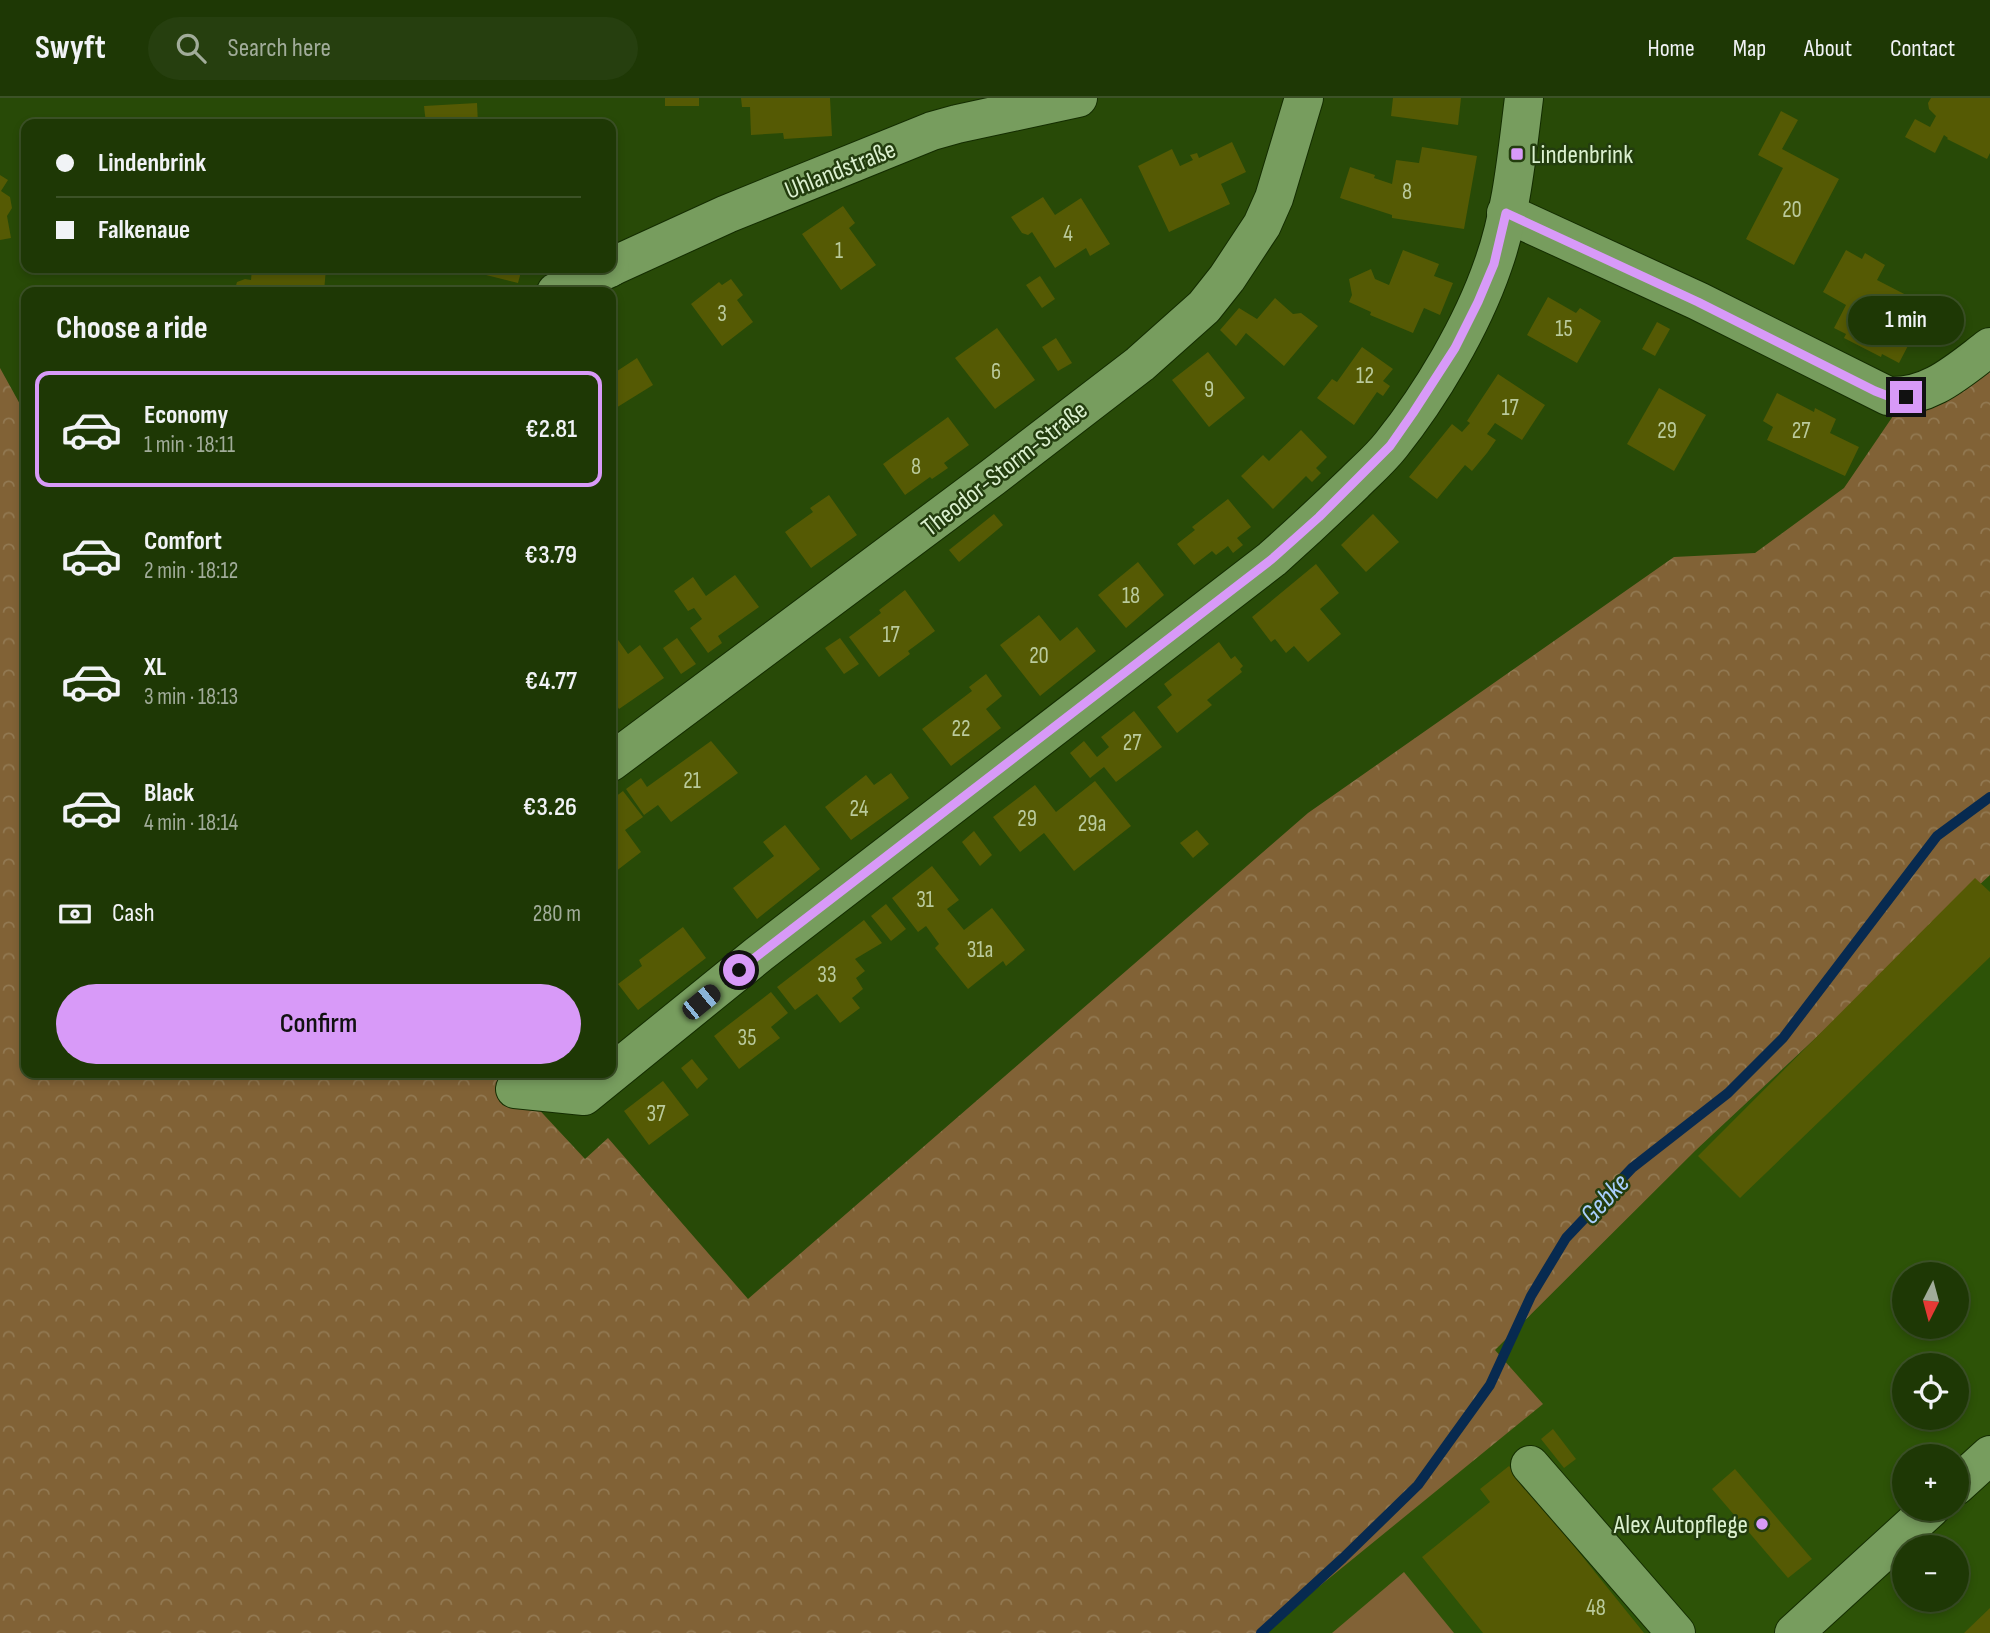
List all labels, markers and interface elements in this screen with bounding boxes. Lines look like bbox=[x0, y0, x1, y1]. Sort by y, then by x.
search box bbox=[148, 17, 638, 80]
text: Swyft bbox=[35, 28, 106, 68]
icon: search bbox=[172, 29, 210, 67]
text: Search here bbox=[228, 33, 331, 64]
text: Home bbox=[1647, 34, 1695, 63]
text: Map bbox=[1733, 34, 1766, 63]
text: About bbox=[1804, 34, 1852, 63]
text: Contact bbox=[1890, 34, 1955, 63]
street label: Uhlandstraße bbox=[781, 134, 900, 207]
place label: Lindenbrink bbox=[1531, 140, 1633, 171]
marker: Lindenbrink bbox=[1509, 146, 1525, 162]
text: Lindenbrink bbox=[98, 148, 206, 179]
house number: 8 bbox=[1402, 178, 1412, 206]
house number: 20 bbox=[1782, 196, 1802, 224]
text: Falkenaue bbox=[98, 215, 190, 246]
house number: 4 bbox=[1063, 220, 1073, 248]
house number: 1 bbox=[835, 237, 843, 265]
callout: 1 min bbox=[1848, 296, 1964, 344]
house number: 3 bbox=[717, 300, 727, 328]
text: 1 min bbox=[1885, 306, 1927, 334]
text: Choose a ride bbox=[56, 309, 208, 348]
house number: 15 bbox=[1555, 315, 1573, 343]
house number: 6 bbox=[991, 358, 1001, 386]
house number: 12 bbox=[1356, 362, 1374, 390]
house number: 9 bbox=[1204, 376, 1214, 404]
route end bbox=[1890, 381, 1922, 413]
house number: 17 bbox=[1501, 394, 1519, 422]
street label: Theodor-Storm-Straße bbox=[916, 395, 1094, 543]
icon: car bbox=[60, 398, 123, 461]
text: Economy bbox=[144, 400, 228, 431]
text: €2.81 bbox=[525, 414, 577, 445]
house number: 29 bbox=[1657, 417, 1677, 445]
house number: 27 bbox=[1792, 417, 1810, 445]
text: 1 min · 18:11 bbox=[144, 431, 235, 459]
house number: 8 bbox=[911, 453, 921, 481]
icon: car bbox=[60, 524, 123, 587]
text: Comfort bbox=[144, 526, 222, 557]
text: €3.79 bbox=[524, 540, 577, 571]
text: 2 min · 18:12 bbox=[144, 557, 238, 585]
house number: 18 bbox=[1122, 582, 1140, 610]
house number: 17 bbox=[882, 621, 900, 649]
house number: 20 bbox=[1029, 642, 1049, 670]
icon: car bbox=[60, 650, 123, 713]
text: XL bbox=[144, 652, 166, 683]
text: €4.77 bbox=[525, 666, 577, 697]
text: 3 min · 18:13 bbox=[144, 683, 238, 711]
house number: 22 bbox=[952, 715, 970, 743]
house number: 27 bbox=[1123, 729, 1141, 757]
house number: 21 bbox=[683, 767, 701, 795]
icon: car bbox=[60, 776, 123, 839]
text: Black bbox=[144, 778, 194, 809]
text: €3.26 bbox=[523, 792, 577, 823]
house number: 24 bbox=[850, 795, 869, 823]
house number: 29 bbox=[1017, 805, 1037, 833]
text: 4 min · 18:14 bbox=[144, 809, 238, 837]
house number: 29a bbox=[1078, 810, 1106, 838]
house number: 31 bbox=[916, 886, 934, 914]
icon: cash bbox=[56, 895, 94, 933]
text: Cash bbox=[112, 898, 155, 929]
text: 280 m bbox=[533, 900, 581, 928]
house number: 31a bbox=[967, 936, 993, 964]
route start bbox=[723, 954, 755, 986]
house number: 33 bbox=[817, 961, 837, 989]
car bbox=[679, 981, 724, 1023]
button: Confirm bbox=[56, 984, 581, 1064]
house number: 35 bbox=[738, 1024, 756, 1052]
house number: 37 bbox=[647, 1100, 665, 1128]
water label: Gebke bbox=[1574, 1167, 1637, 1231]
north arrow bbox=[1892, 1262, 1969, 1339]
map controls bbox=[1892, 1262, 1969, 1612]
button: locate bbox=[1892, 1353, 1969, 1430]
button: + bbox=[1892, 1444, 1969, 1521]
place label: Alex Autopflege bbox=[1613, 1510, 1748, 1541]
marker: Alex Autopflege bbox=[1754, 1516, 1770, 1532]
button: − bbox=[1892, 1535, 1969, 1612]
house number: 48 bbox=[1586, 1594, 1606, 1622]

